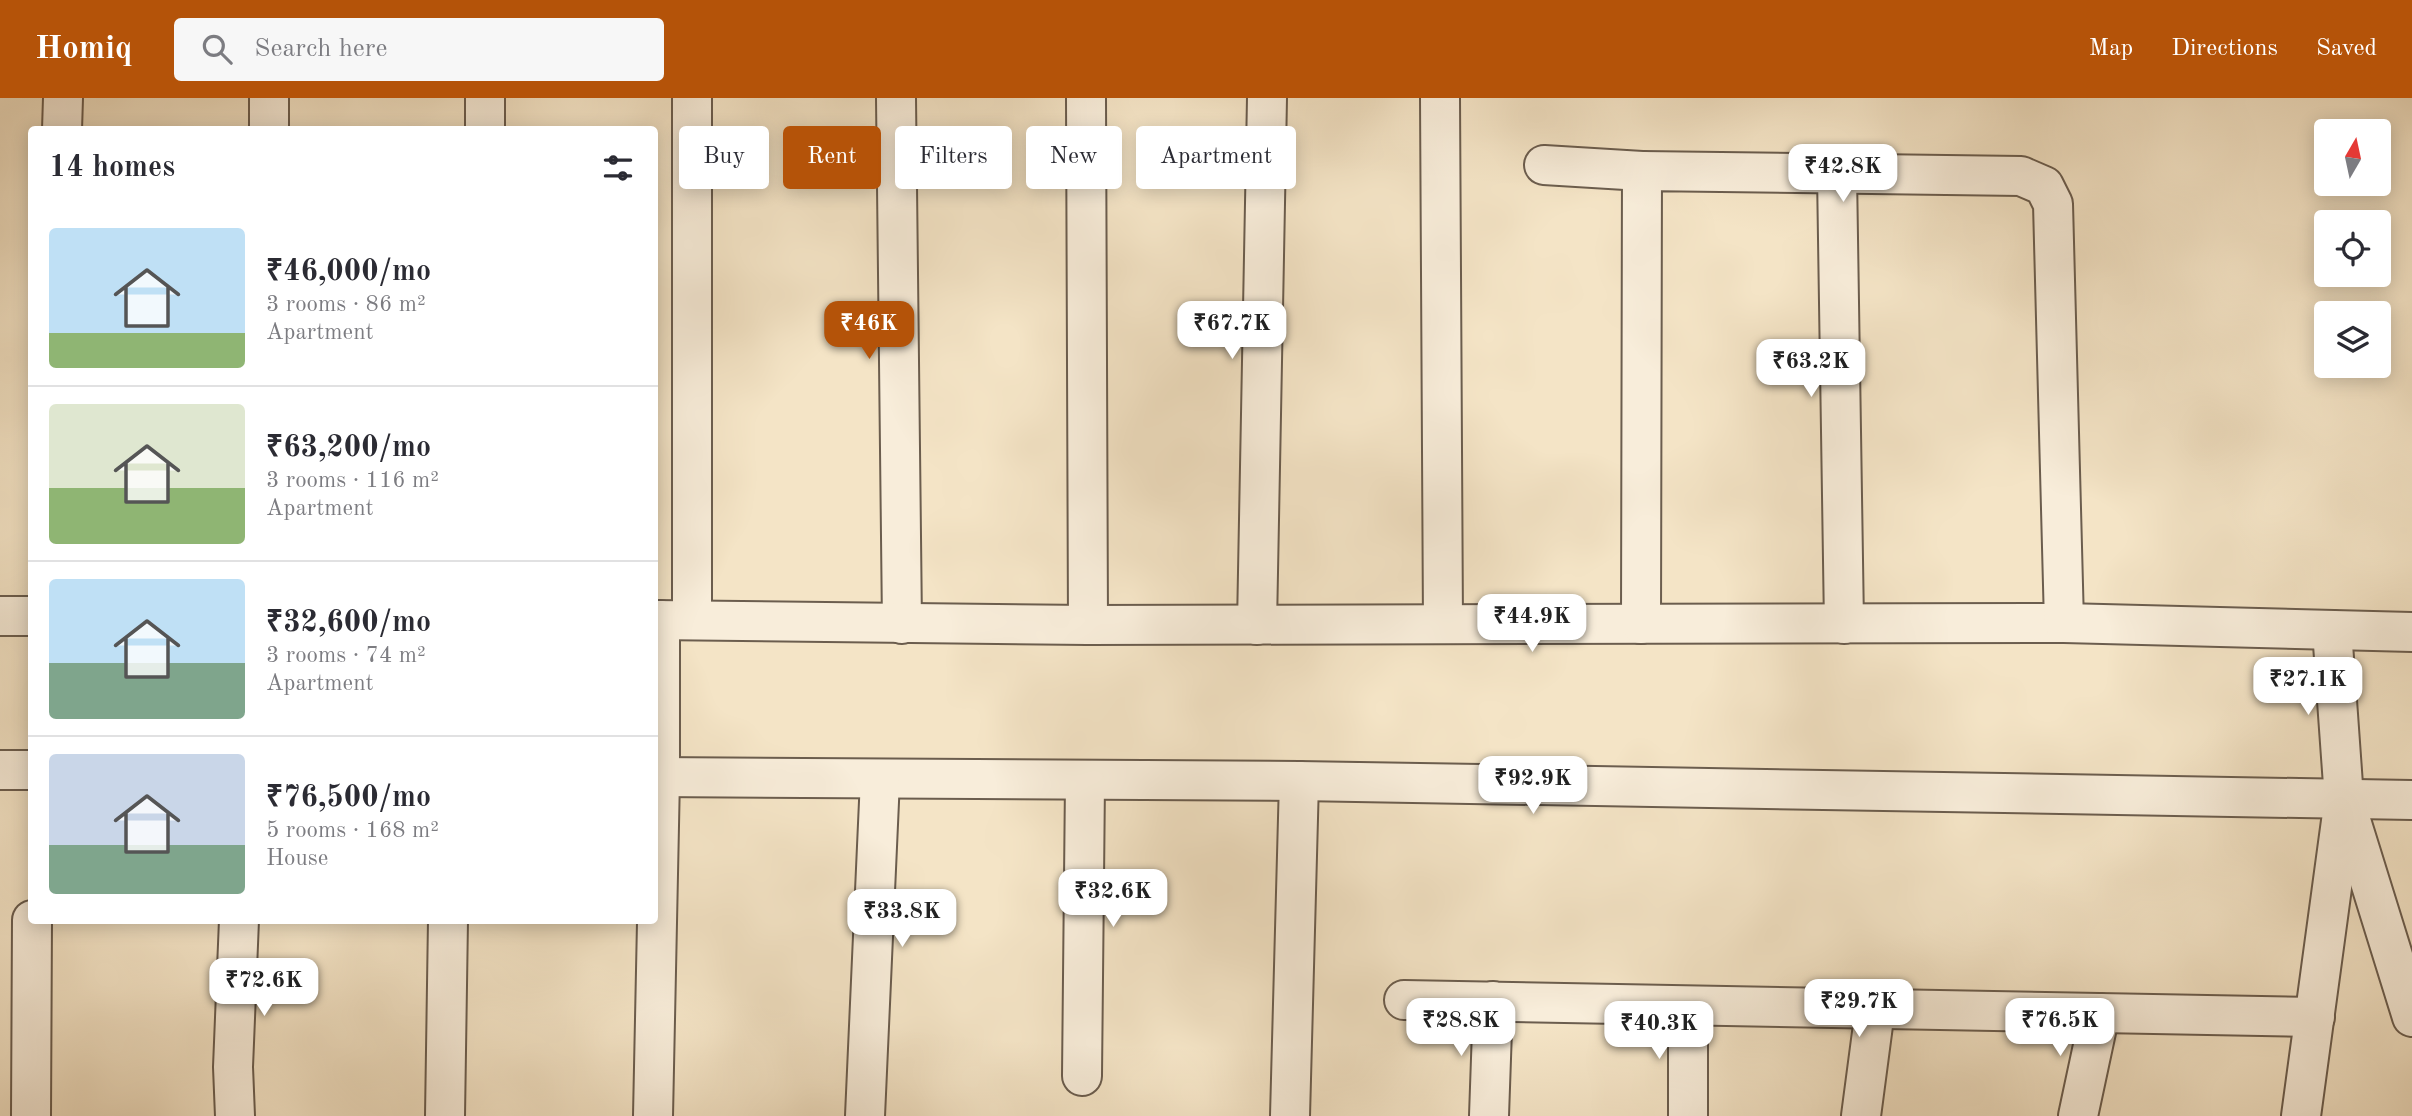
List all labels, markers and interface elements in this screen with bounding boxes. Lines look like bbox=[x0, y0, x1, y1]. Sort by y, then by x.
search box bbox=[174, 18, 664, 81]
icon: search bbox=[198, 30, 236, 68]
text: Homiq bbox=[35, 33, 132, 66]
text: Search here bbox=[254, 36, 387, 62]
text: Map bbox=[2089, 37, 2133, 61]
text: Directions bbox=[2171, 37, 2278, 61]
text: Saved bbox=[2316, 37, 2377, 61]
north arrow bbox=[2314, 119, 2390, 196]
map controls bbox=[2314, 119, 2391, 378]
chip: Buy bbox=[679, 126, 769, 189]
chip: Rent bbox=[783, 126, 881, 189]
chip: Filters bbox=[895, 126, 1012, 189]
chip: New bbox=[1026, 126, 1122, 189]
chip: Apartment bbox=[1136, 126, 1296, 189]
pin: ₹42.8K bbox=[1786, 144, 1900, 204]
icon: filters bbox=[599, 149, 637, 187]
text: 14 homes bbox=[49, 153, 175, 183]
text: ₹42.8K bbox=[1804, 155, 1882, 178]
button: locate bbox=[2314, 210, 2391, 287]
icon: home bbox=[105, 256, 189, 340]
text: ₹46,000/mo bbox=[266, 257, 431, 287]
text: 3 rooms · 86 m² bbox=[266, 293, 426, 316]
button: layers bbox=[2314, 301, 2391, 378]
pin: ₹46K bbox=[828, 302, 910, 361]
pin: ₹67.7K bbox=[1175, 302, 1289, 361]
text: ₹46K bbox=[840, 312, 898, 335]
text: ₹67.7K bbox=[1193, 312, 1271, 335]
text: Apartment bbox=[266, 321, 374, 344]
pin: ₹63.2K bbox=[1754, 340, 1868, 399]
text: ₹63.2K bbox=[1772, 350, 1850, 373]
icon: home bbox=[105, 432, 189, 516]
text: ₹63,200/mo bbox=[266, 433, 431, 463]
text: 3 rooms · 116 m² bbox=[266, 469, 439, 492]
text: Apartment bbox=[266, 497, 374, 520]
pin: ₹44.9K bbox=[1475, 594, 1589, 654]
text: ₹44.9K bbox=[1493, 605, 1571, 628]
icon: home bbox=[105, 607, 189, 691]
text: ₹32,600/mo bbox=[266, 608, 431, 638]
text: 3 rooms · 74 m² bbox=[266, 644, 426, 667]
pin: ₹27.1K bbox=[2251, 658, 2365, 717]
text: ₹27.1K bbox=[2269, 668, 2347, 691]
text: Apartment bbox=[266, 672, 374, 695]
pin: ₹92.9K bbox=[1476, 756, 1590, 816]
text: ₹92.9K bbox=[1494, 767, 1572, 790]
icon: home bbox=[105, 782, 189, 866]
text: ₹76,500/mo bbox=[266, 783, 431, 813]
text: 5 rooms · 168 m² bbox=[266, 819, 439, 842]
text: House bbox=[266, 847, 328, 870]
pin: ₹32.6K bbox=[1056, 870, 1170, 929]
text: ₹32.6K bbox=[1074, 880, 1152, 903]
pin: ₹33.8K bbox=[845, 890, 959, 949]
text: ₹33.8K bbox=[863, 900, 941, 923]
pin: ₹72.6K bbox=[207, 958, 321, 1018]
text: ₹72.6K bbox=[225, 969, 303, 992]
pin: ₹29.7K bbox=[1802, 979, 1916, 1039]
text: ₹29.7K bbox=[1820, 990, 1898, 1013]
pin: ₹28.8K bbox=[1404, 998, 1518, 1058]
pin: ₹76.5K bbox=[2003, 998, 2117, 1058]
pin: ₹40.3K bbox=[1602, 1002, 1716, 1061]
text: ₹28.8K bbox=[1422, 1009, 1500, 1032]
text: ₹76.5K bbox=[2021, 1009, 2099, 1032]
text: ₹40.3K bbox=[1620, 1012, 1698, 1035]

